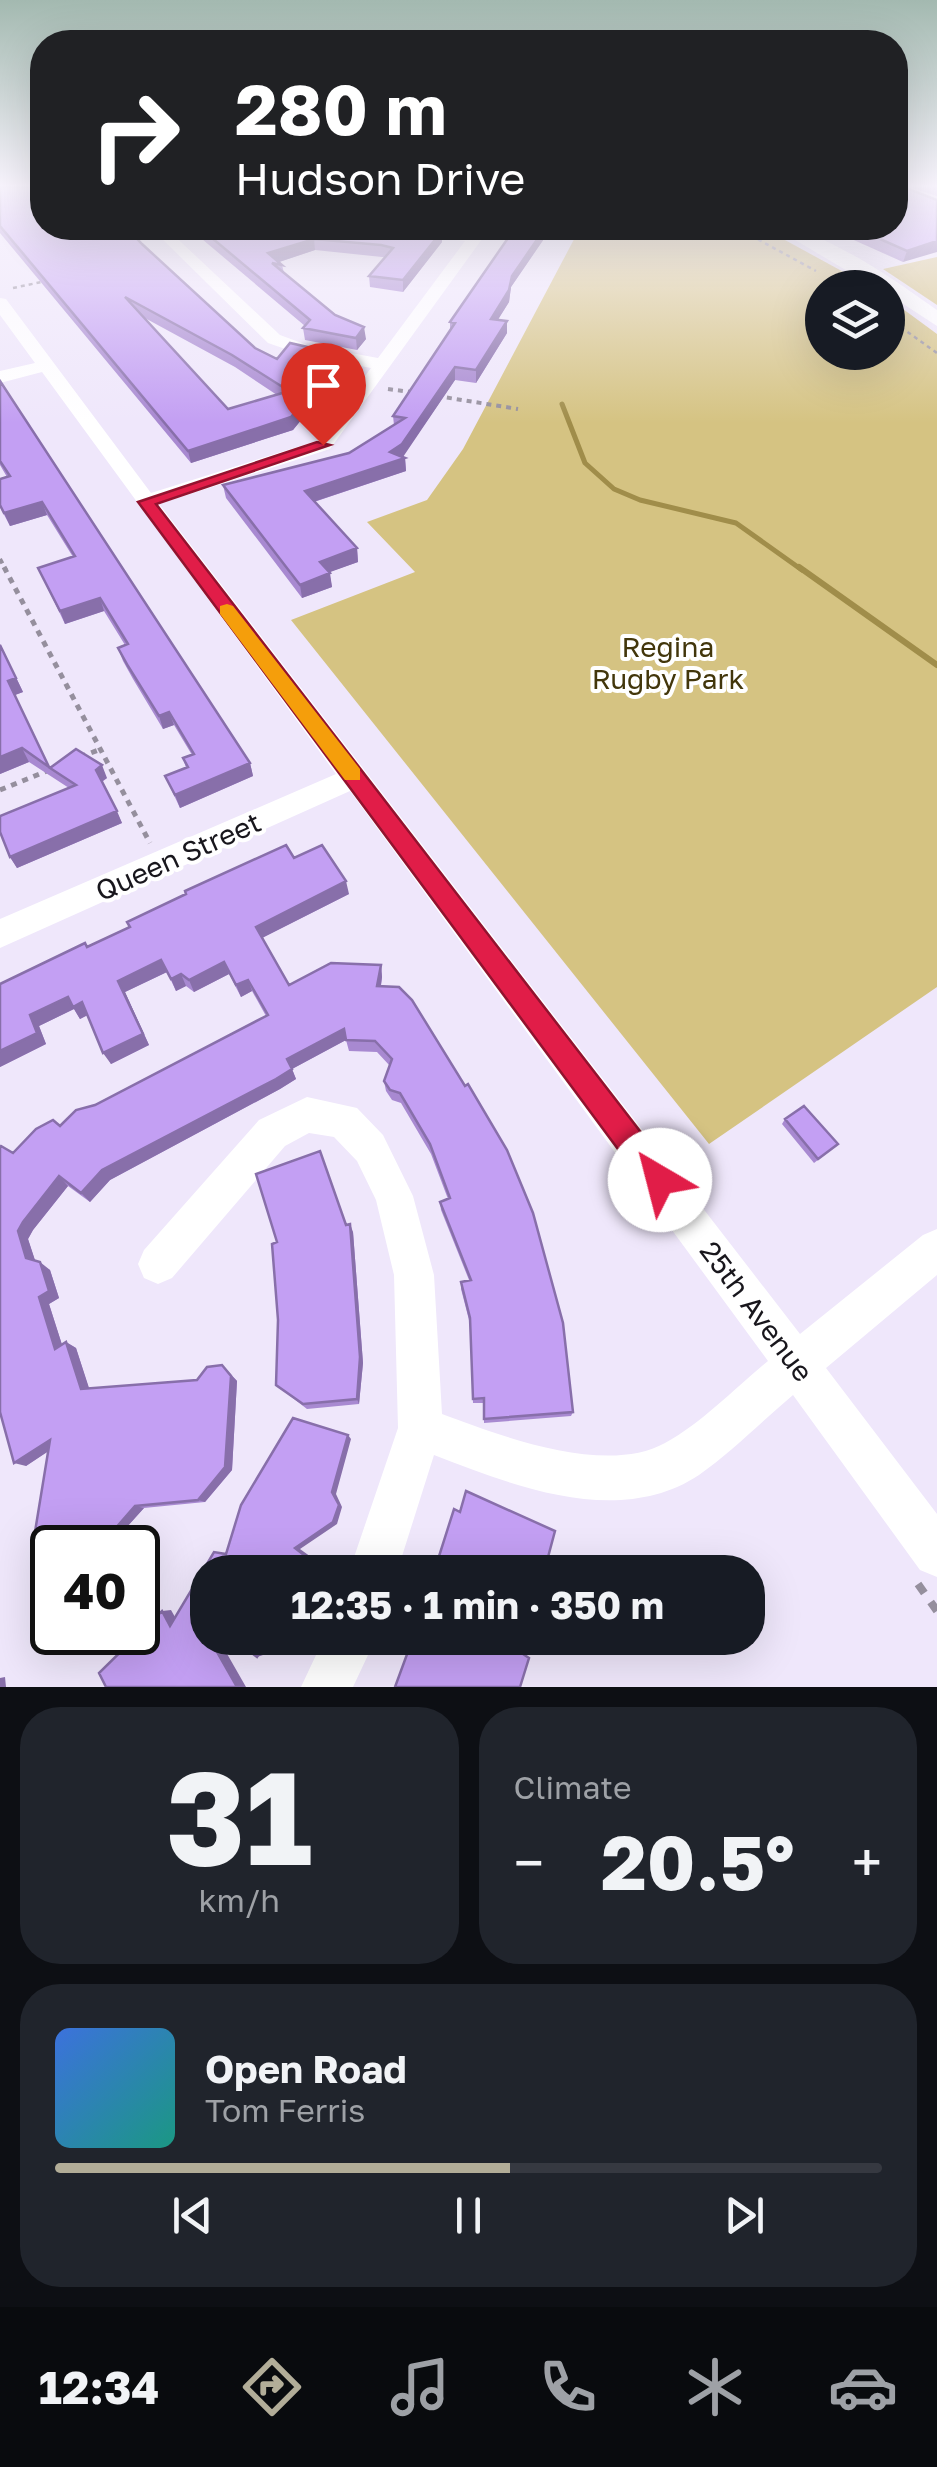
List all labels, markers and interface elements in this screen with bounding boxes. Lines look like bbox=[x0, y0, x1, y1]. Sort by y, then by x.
text: 280 m bbox=[235, 66, 447, 150]
icon: right bbox=[70, 70, 200, 200]
text: Hudson Drive bbox=[235, 151, 525, 205]
map controls bbox=[805, 270, 905, 370]
button: layers bbox=[805, 270, 905, 370]
pin bbox=[281, 343, 366, 446]
icon: arrive bbox=[296, 358, 351, 413]
park label: Regina Rugby Park bbox=[592, 630, 744, 695]
street label: Queen Street bbox=[90, 805, 266, 907]
position arrow bbox=[608, 1128, 712, 1232]
street label: 25th Avenue bbox=[694, 1234, 820, 1388]
speed limit sign: 40 bbox=[30, 1525, 160, 1655]
text: 12:35 · 1 min · 350 m bbox=[291, 1582, 664, 1627]
text: 31 bbox=[166, 1738, 312, 1894]
text: Climate bbox=[514, 1768, 632, 1806]
text: 20.5° bbox=[601, 1816, 795, 1907]
text: − bbox=[514, 1829, 544, 1895]
text: + bbox=[852, 1829, 882, 1895]
text: km/h bbox=[199, 1881, 280, 1919]
text: Open Road bbox=[205, 2046, 407, 2091]
text: Tom Ferris bbox=[205, 2091, 365, 2129]
icon: previous bbox=[165, 2188, 220, 2243]
icon: pause bbox=[441, 2188, 496, 2243]
icon: next bbox=[717, 2188, 772, 2243]
icon: directions bbox=[237, 2352, 307, 2422]
icon: music bbox=[385, 2352, 455, 2422]
icon: phone bbox=[533, 2352, 603, 2422]
icon: climate bbox=[680, 2352, 750, 2422]
icon: car bbox=[828, 2352, 898, 2422]
text: 12:34 bbox=[39, 2360, 159, 2414]

